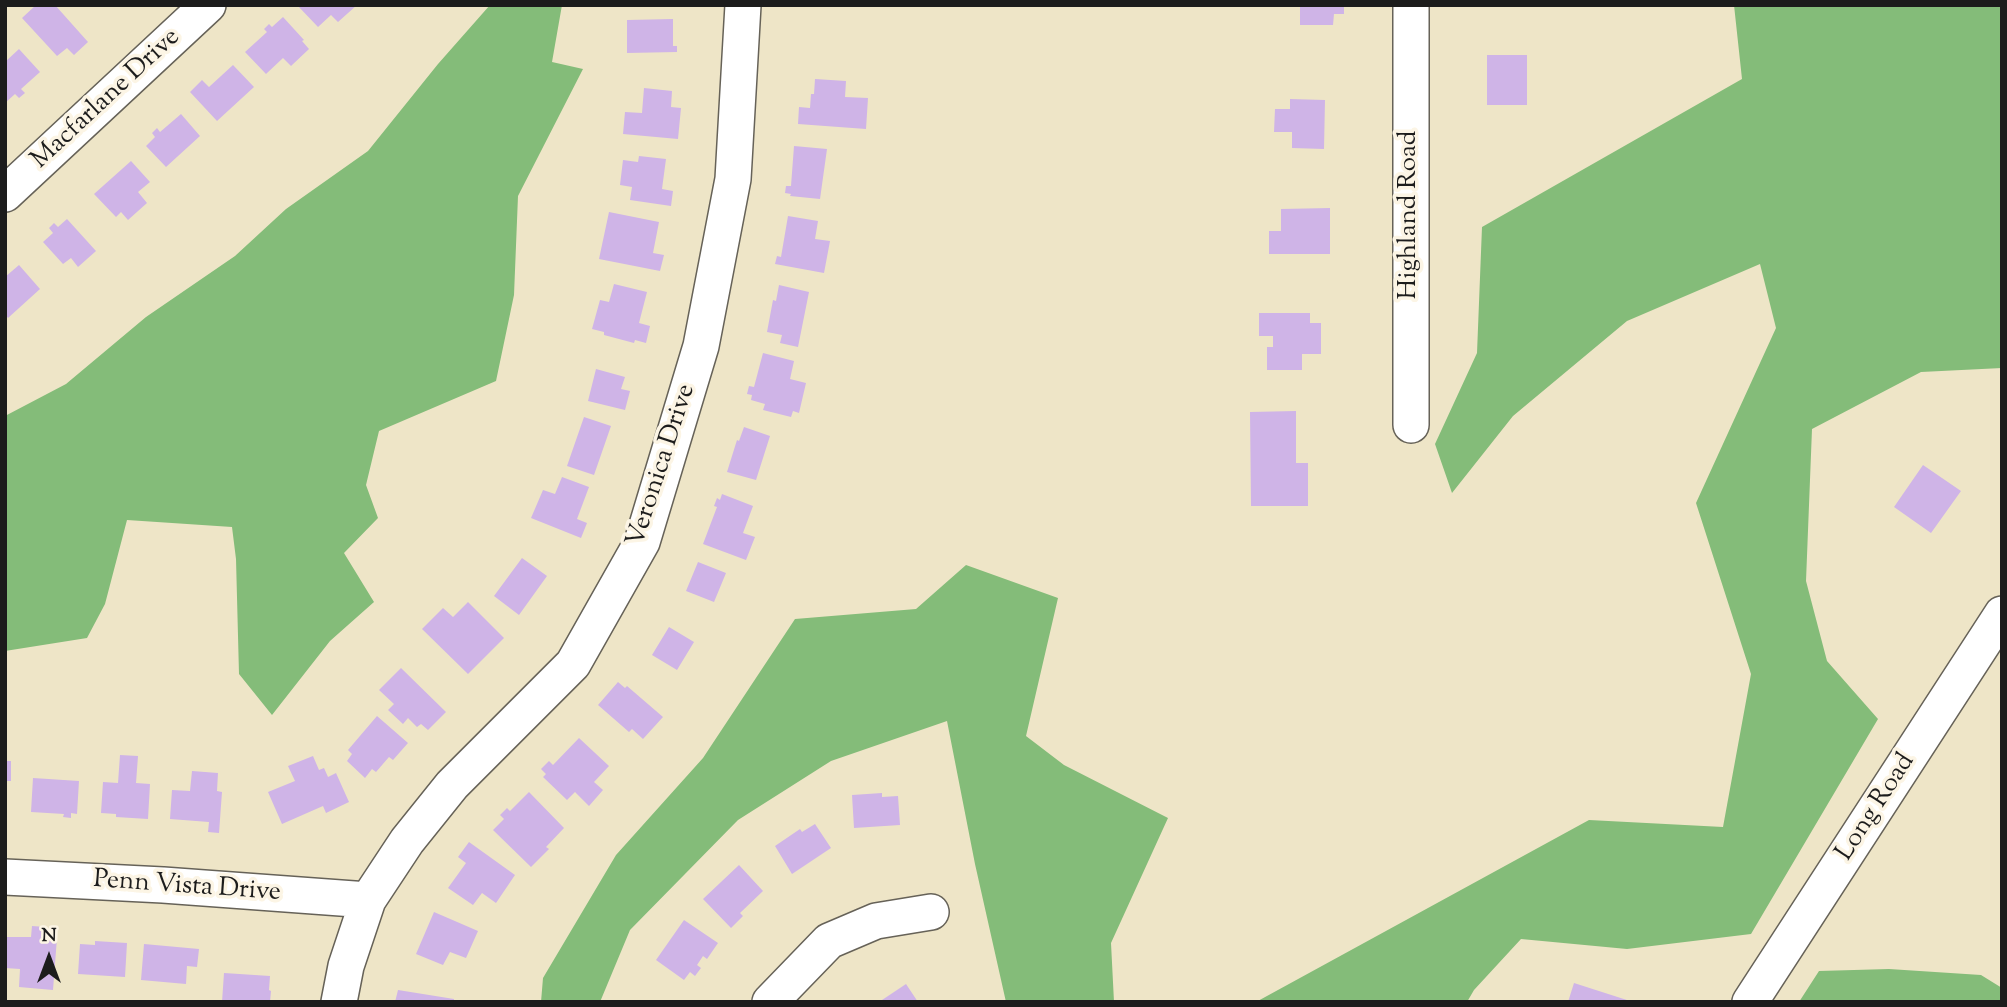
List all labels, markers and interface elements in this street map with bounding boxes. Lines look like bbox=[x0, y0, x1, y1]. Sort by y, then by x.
street label: Macfarlane Drive bbox=[26, 23, 188, 177]
street label: Highland Road bbox=[1395, 131, 1427, 299]
street label: Veronica Drive bbox=[622, 381, 704, 551]
street label: Long Road bbox=[1831, 748, 1923, 868]
street label: Penn Vista Drive bbox=[92, 866, 282, 910]
north arrow bbox=[14, 923, 84, 993]
text: N bbox=[41, 923, 57, 950]

